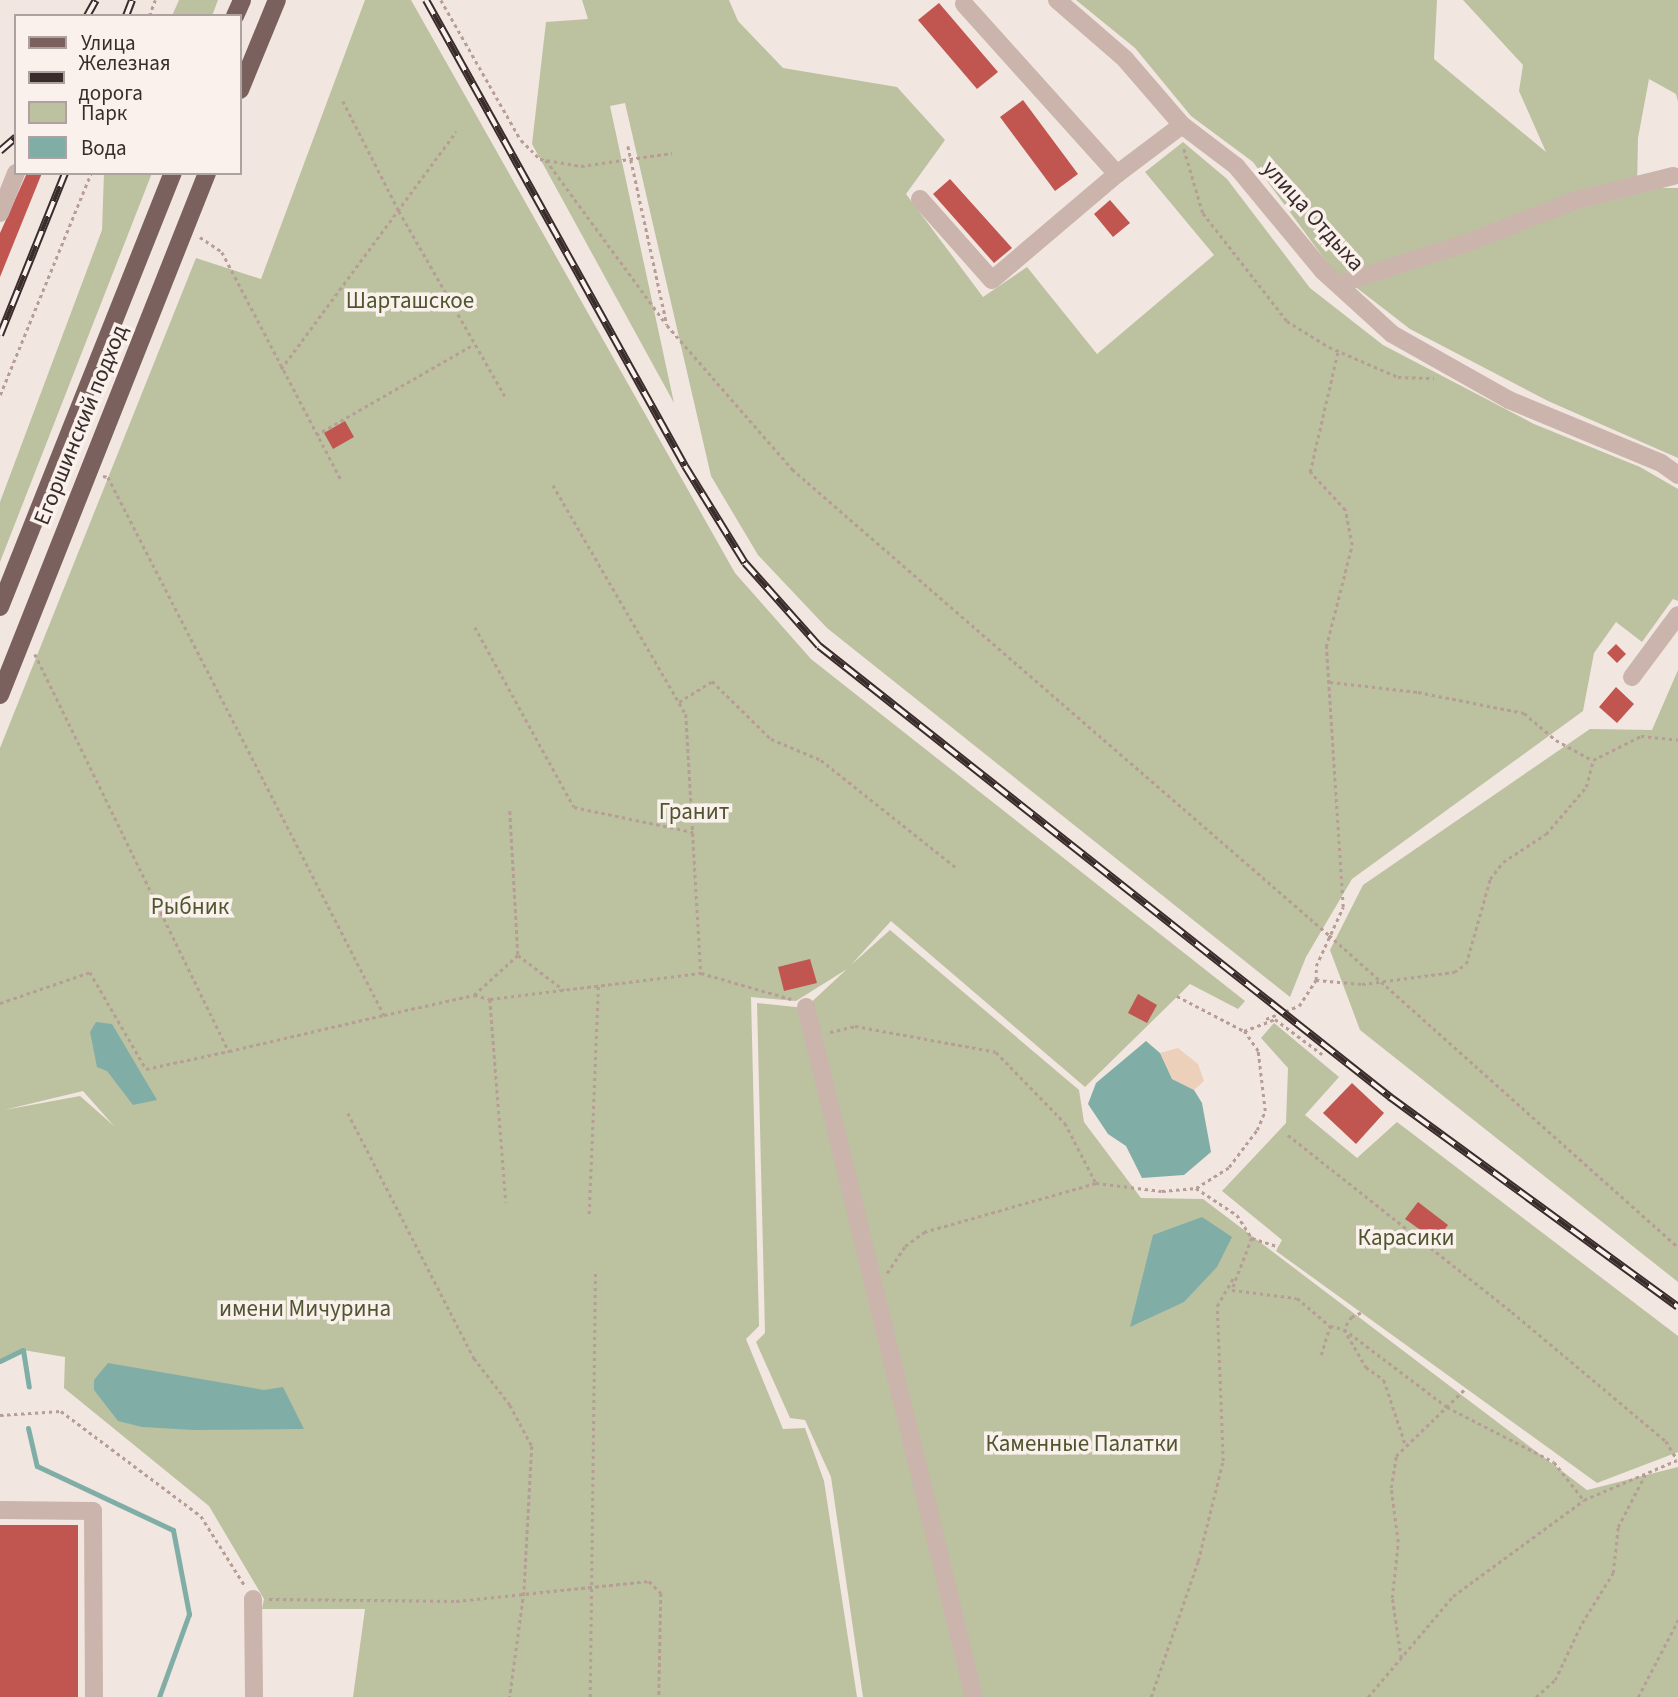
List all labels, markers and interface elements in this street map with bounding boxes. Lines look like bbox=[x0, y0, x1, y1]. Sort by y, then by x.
legend bbox=[14, 14, 242, 175]
text: Улица bbox=[81, 28, 136, 58]
text: Железная дорога bbox=[79, 48, 171, 108]
text: Парк bbox=[81, 98, 127, 128]
text: Вода bbox=[81, 133, 127, 163]
street label: улица Отдыха bbox=[1256, 155, 1370, 277]
park label: Шарташское bbox=[346, 287, 474, 315]
street label: Егоршинский подход bbox=[28, 321, 134, 529]
park label: Гранит bbox=[659, 798, 729, 826]
park label: Рыбник bbox=[151, 893, 229, 921]
park label: Карасики bbox=[1358, 1224, 1454, 1252]
park label: имени Мичурина bbox=[219, 1295, 391, 1323]
park label: Каменные Палатки bbox=[985, 1430, 1179, 1458]

